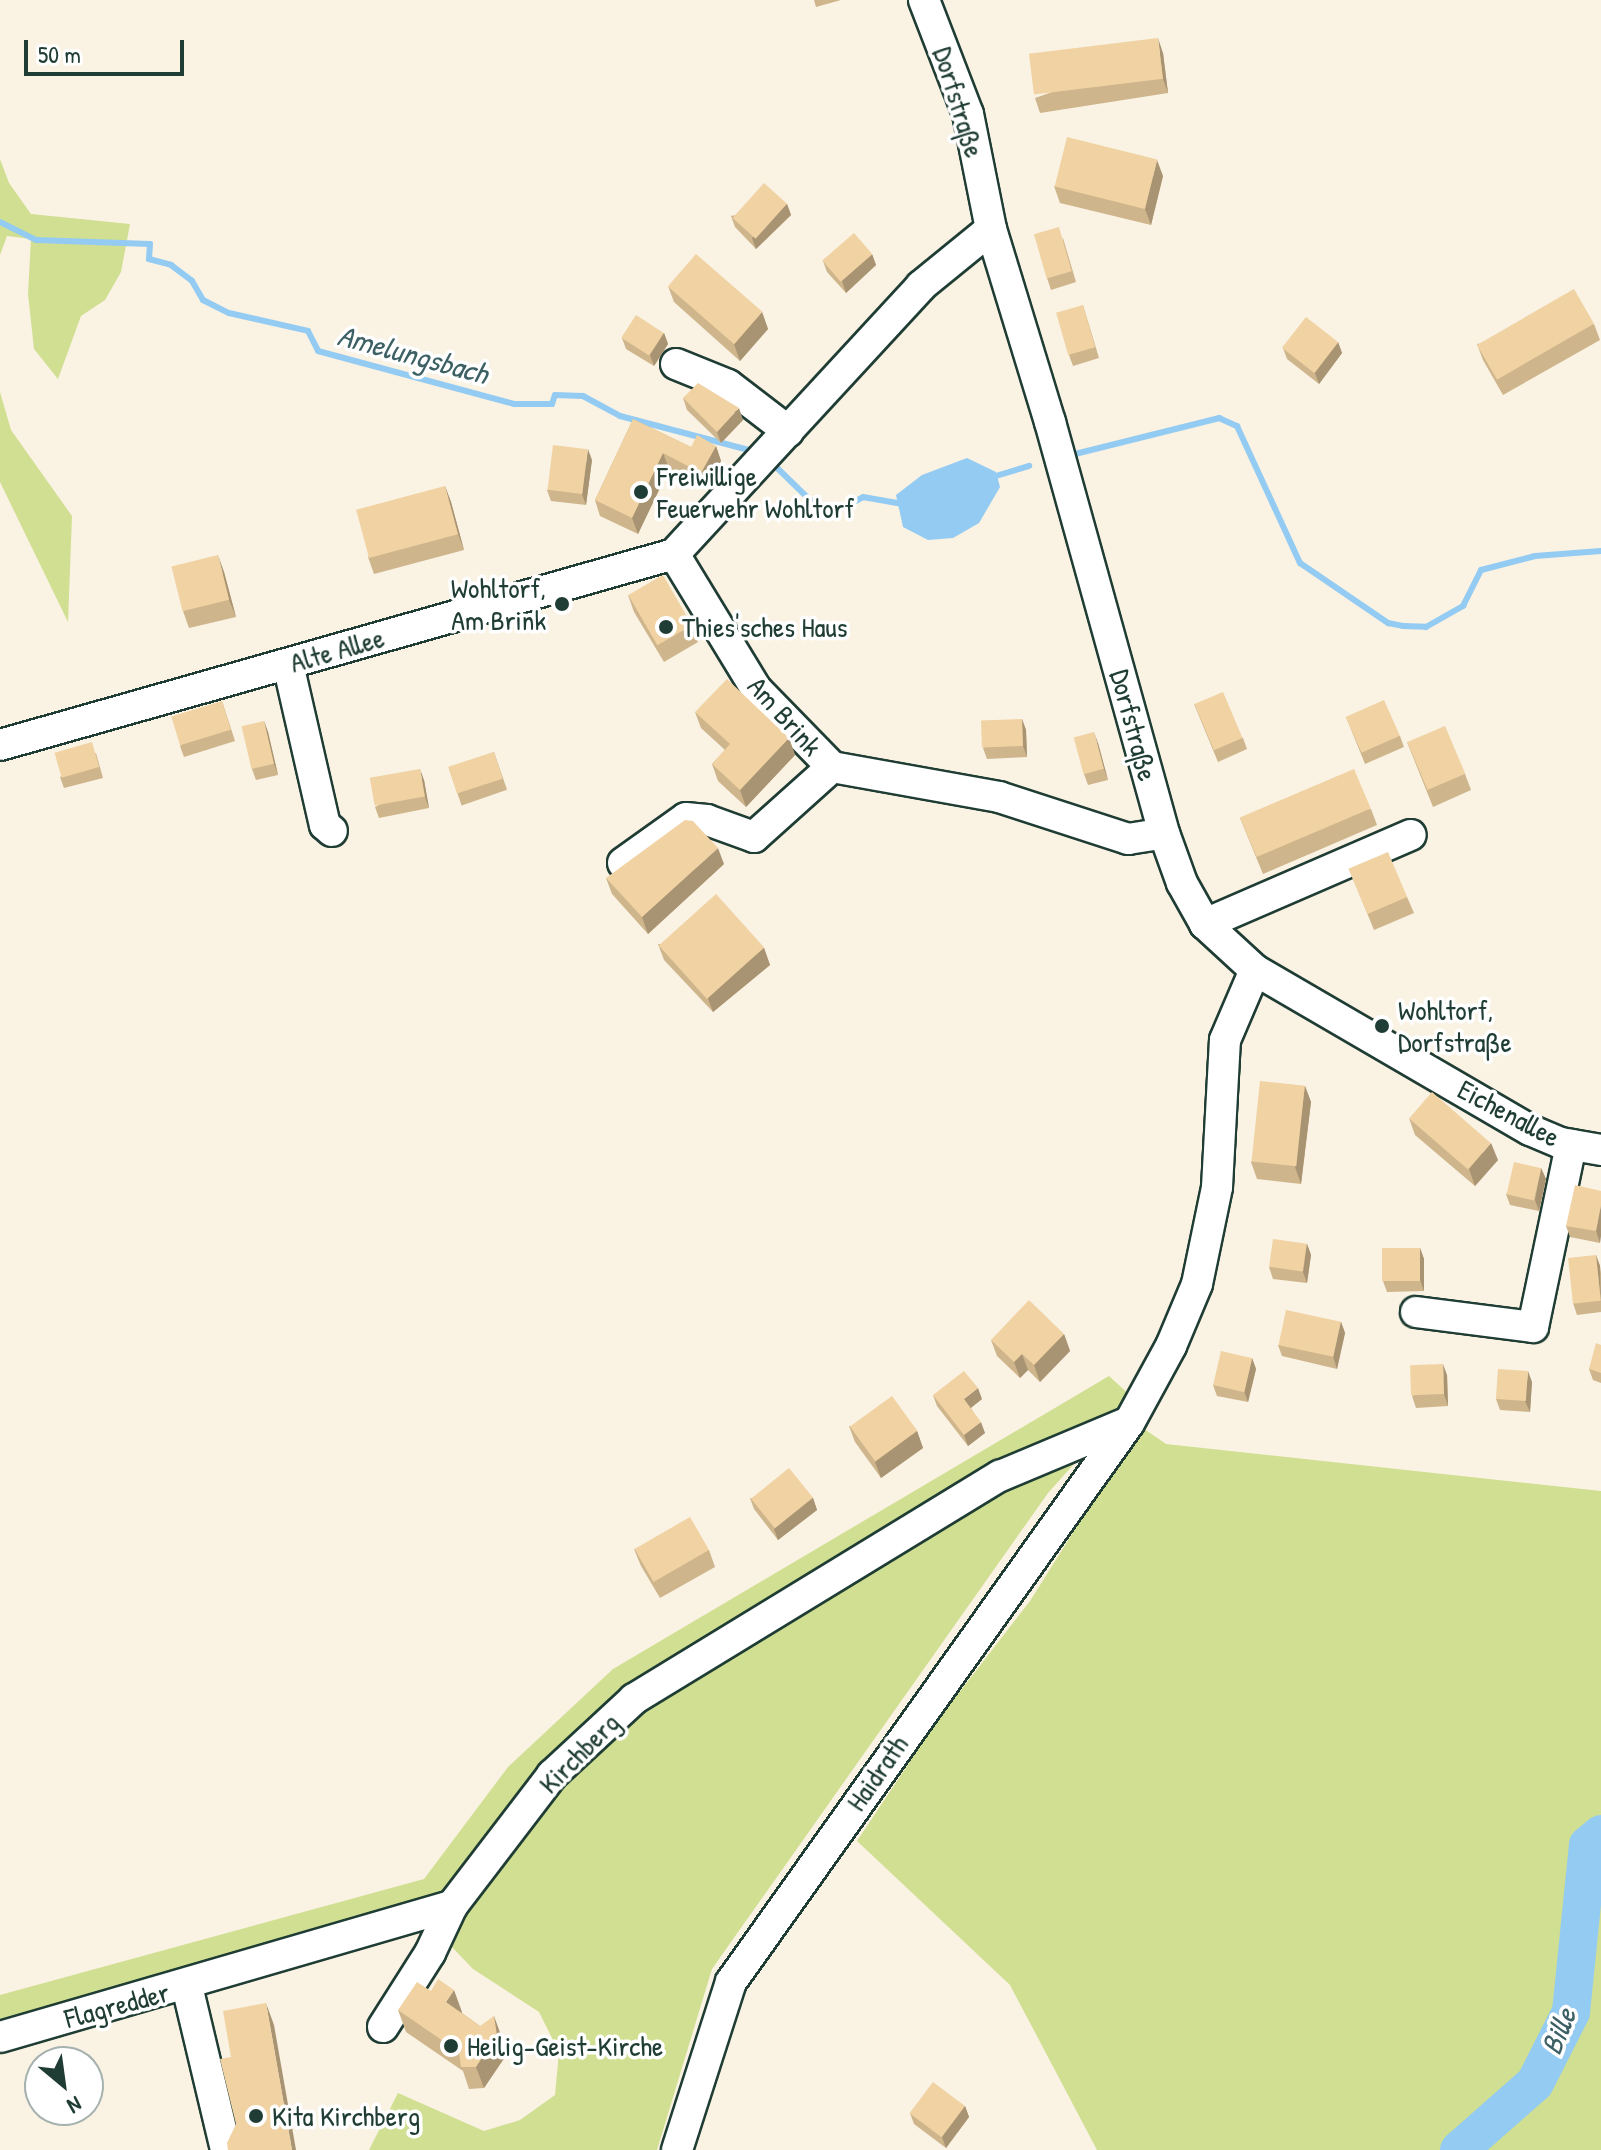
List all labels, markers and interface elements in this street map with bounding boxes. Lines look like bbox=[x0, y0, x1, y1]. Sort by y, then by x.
scale bar bbox=[28, 24, 188, 74]
text: 50 m bbox=[38, 38, 81, 70]
street label: Dorfstraße bbox=[926, 43, 992, 161]
water label: Amelungsbach bbox=[334, 317, 492, 391]
place label: Freiwillige Feuerwehr Wohltorf bbox=[657, 459, 854, 525]
marker: Freiwillige Feuerwehr Wohltorf bbox=[632, 483, 650, 501]
place label: Wohltorf, Am Brink bbox=[451, 571, 546, 637]
marker: Wohltorf, Am Brink bbox=[553, 595, 571, 613]
place label: Thies'sches Haus bbox=[682, 610, 847, 644]
marker: Thies'sches Haus bbox=[657, 618, 675, 636]
street label: Alte Allee bbox=[286, 621, 388, 679]
street label: Dorfstraße bbox=[1103, 666, 1165, 784]
street label: Am Brink bbox=[741, 670, 829, 762]
place label: Wohltorf, Dorfstraße bbox=[1398, 993, 1512, 1059]
marker: Wohltorf, Dorfstraße bbox=[1373, 1017, 1391, 1035]
street label: Eichenallee bbox=[1452, 1072, 1566, 1154]
street label: Kirchberg bbox=[532, 1706, 626, 1800]
street label: Haidrath bbox=[839, 1729, 915, 1817]
street label: Flagredder bbox=[61, 1975, 173, 2035]
water label: Bille bbox=[1533, 2003, 1583, 2059]
place label: Heilig-Geist-Kirche bbox=[467, 2029, 663, 2063]
marker: Heilig-Geist-Kirche bbox=[442, 2037, 460, 2055]
north arrow bbox=[24, 2046, 104, 2126]
text: N bbox=[62, 2089, 87, 2121]
place label: Kita Kirchberg bbox=[272, 2099, 420, 2133]
marker: Kita Kirchberg bbox=[247, 2107, 265, 2125]

